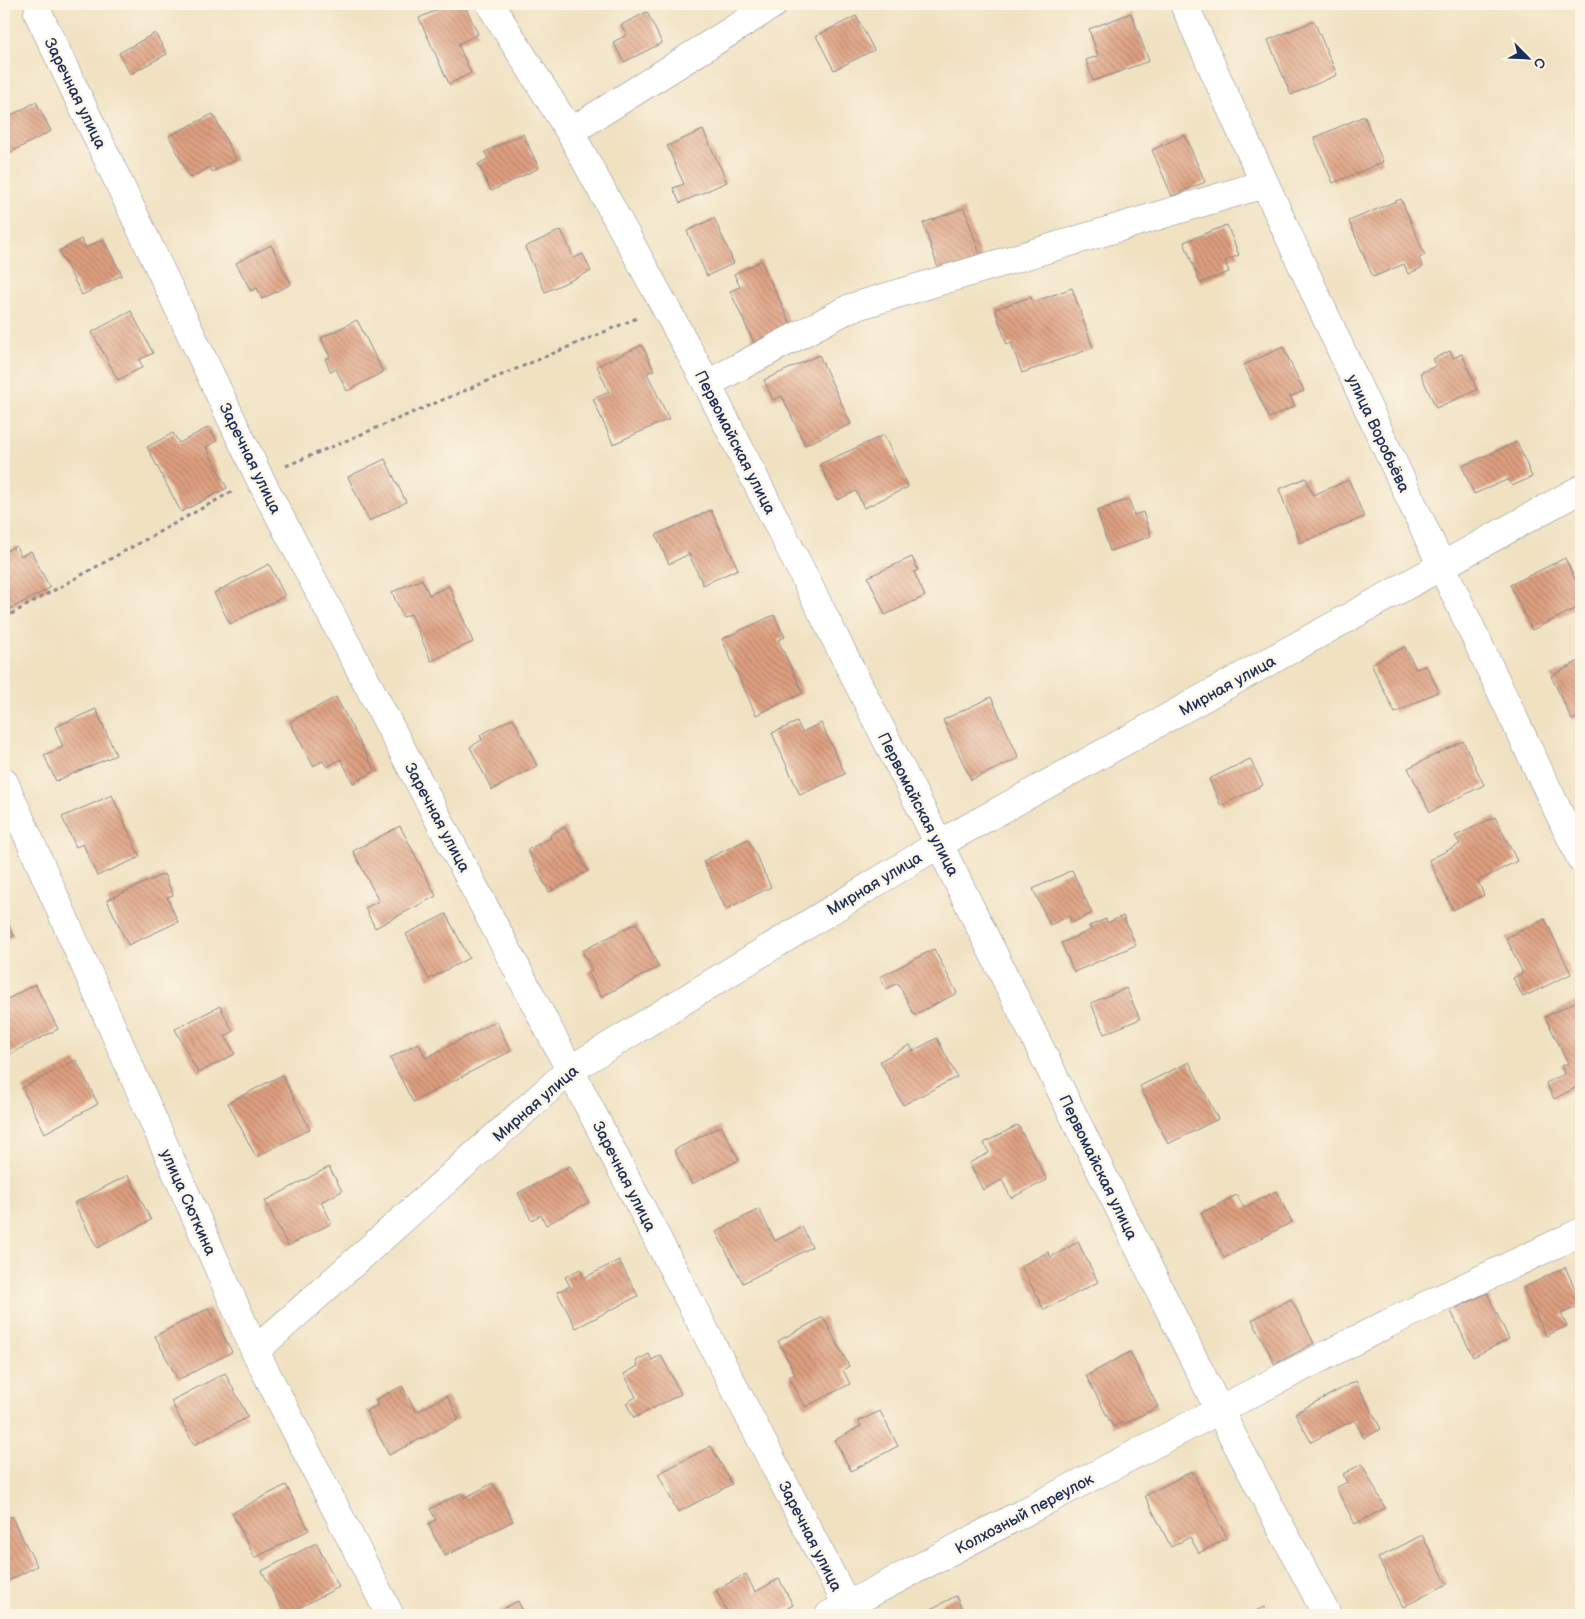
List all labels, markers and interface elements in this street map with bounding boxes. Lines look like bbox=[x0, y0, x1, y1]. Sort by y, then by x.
north arrow bbox=[1502, 32, 1552, 82]
street label: Заречная улица bbox=[40, 35, 110, 153]
text: С bbox=[1530, 55, 1549, 71]
street label: Первомайская улица bbox=[690, 368, 779, 518]
street label: улица Воробьёва bbox=[1342, 372, 1413, 496]
street label: Заречная улица bbox=[215, 400, 285, 518]
street label: Мирная улица bbox=[1176, 652, 1280, 721]
street label: Первомайская улица bbox=[873, 730, 962, 880]
street label: Заречная улица bbox=[400, 760, 474, 876]
street label: Мирная улица bbox=[824, 848, 926, 920]
street label: Мирная улица bbox=[489, 1061, 583, 1147]
street label: Первомайская улица bbox=[1054, 1092, 1141, 1244]
street label: Заречная улица bbox=[588, 1118, 660, 1235]
street label: улица Сюткина bbox=[156, 1146, 220, 1259]
street label: Колхозный переулок bbox=[952, 1470, 1098, 1559]
street label: Заречная улица bbox=[774, 1478, 846, 1595]

